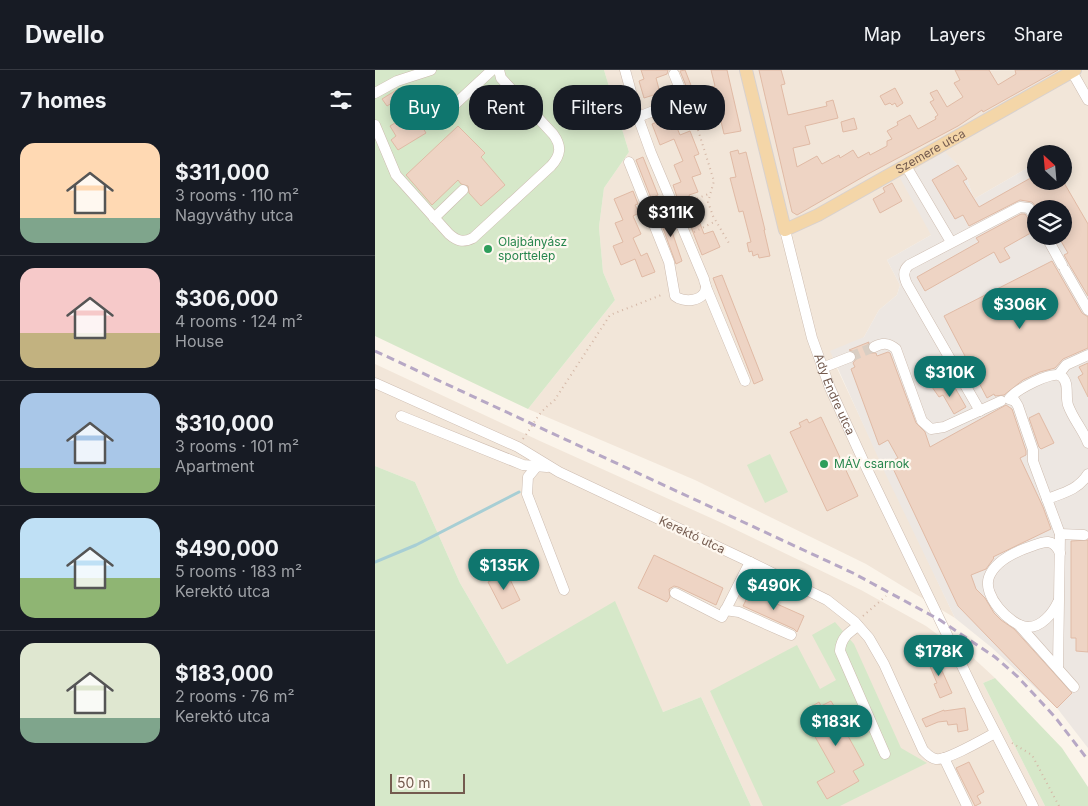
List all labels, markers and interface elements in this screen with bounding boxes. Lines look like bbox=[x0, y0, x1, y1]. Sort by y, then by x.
text: Dwello bbox=[25, 20, 104, 49]
text: Map bbox=[864, 24, 901, 45]
text: Layers bbox=[929, 24, 986, 45]
text: Share bbox=[1014, 24, 1063, 45]
chip: Buy bbox=[390, 85, 459, 130]
chip: Rent bbox=[469, 85, 543, 130]
chip: Filters bbox=[553, 85, 641, 130]
chip: New bbox=[651, 85, 725, 130]
icon: filters bbox=[327, 86, 355, 114]
text: 7 homes bbox=[20, 88, 107, 113]
street label: Szemere utca bbox=[892, 125, 968, 177]
north arrow bbox=[1027, 145, 1073, 190]
map controls bbox=[1027, 145, 1072, 245]
text: $311,000 bbox=[175, 160, 269, 185]
icon: home bbox=[60, 163, 120, 223]
text: 3 rooms · 110 m² bbox=[175, 185, 299, 205]
pin: $311K bbox=[636, 196, 706, 238]
button: layers bbox=[1027, 200, 1072, 245]
text: $311K bbox=[648, 202, 694, 222]
text: Nagyváthy utca bbox=[175, 205, 294, 225]
place label: Olajbányász sporttelep bbox=[498, 234, 567, 263]
marker: Olajbányász sporttelep bbox=[482, 243, 494, 255]
text: $306,000 bbox=[175, 286, 278, 311]
icon: home bbox=[60, 288, 120, 348]
pin: $306K bbox=[985, 288, 1055, 330]
text: $306K bbox=[993, 294, 1047, 314]
text: 4 rooms · 124 m² bbox=[175, 311, 303, 331]
text: House bbox=[175, 331, 224, 351]
street label: Ady Endre utca bbox=[811, 352, 858, 437]
pin: $310K bbox=[915, 356, 985, 398]
text: $310K bbox=[925, 362, 975, 382]
text: $310,000 bbox=[175, 411, 274, 436]
icon: home bbox=[60, 413, 120, 473]
text: 3 rooms · 101 m² bbox=[175, 436, 299, 456]
text: Apartment bbox=[175, 456, 255, 476]
place label: MÁV csarnok bbox=[834, 456, 910, 471]
marker: MÁV csarnok bbox=[818, 458, 830, 470]
street label: Kerektó utca bbox=[657, 513, 728, 556]
text: $490,000 bbox=[175, 536, 279, 561]
icon: home bbox=[60, 538, 120, 598]
pin: $135K bbox=[469, 548, 539, 591]
text: $135K bbox=[479, 555, 529, 575]
text: 5 rooms · 183 m² bbox=[175, 561, 302, 581]
pin: $490K bbox=[739, 568, 809, 611]
text: $490K bbox=[747, 575, 801, 595]
text: Kerektó utca bbox=[175, 581, 270, 601]
pin: $178K bbox=[904, 634, 974, 677]
text: $178K bbox=[915, 641, 963, 661]
text: $183,000 bbox=[175, 661, 273, 686]
icon: home bbox=[60, 663, 120, 723]
text: 2 rooms · 76 m² bbox=[175, 686, 295, 706]
pin: $183K bbox=[801, 704, 871, 747]
text: Kerektó utca bbox=[175, 706, 270, 726]
text: $183K bbox=[811, 711, 861, 731]
scale bar bbox=[390, 771, 465, 794]
text: 50 m bbox=[397, 774, 431, 791]

